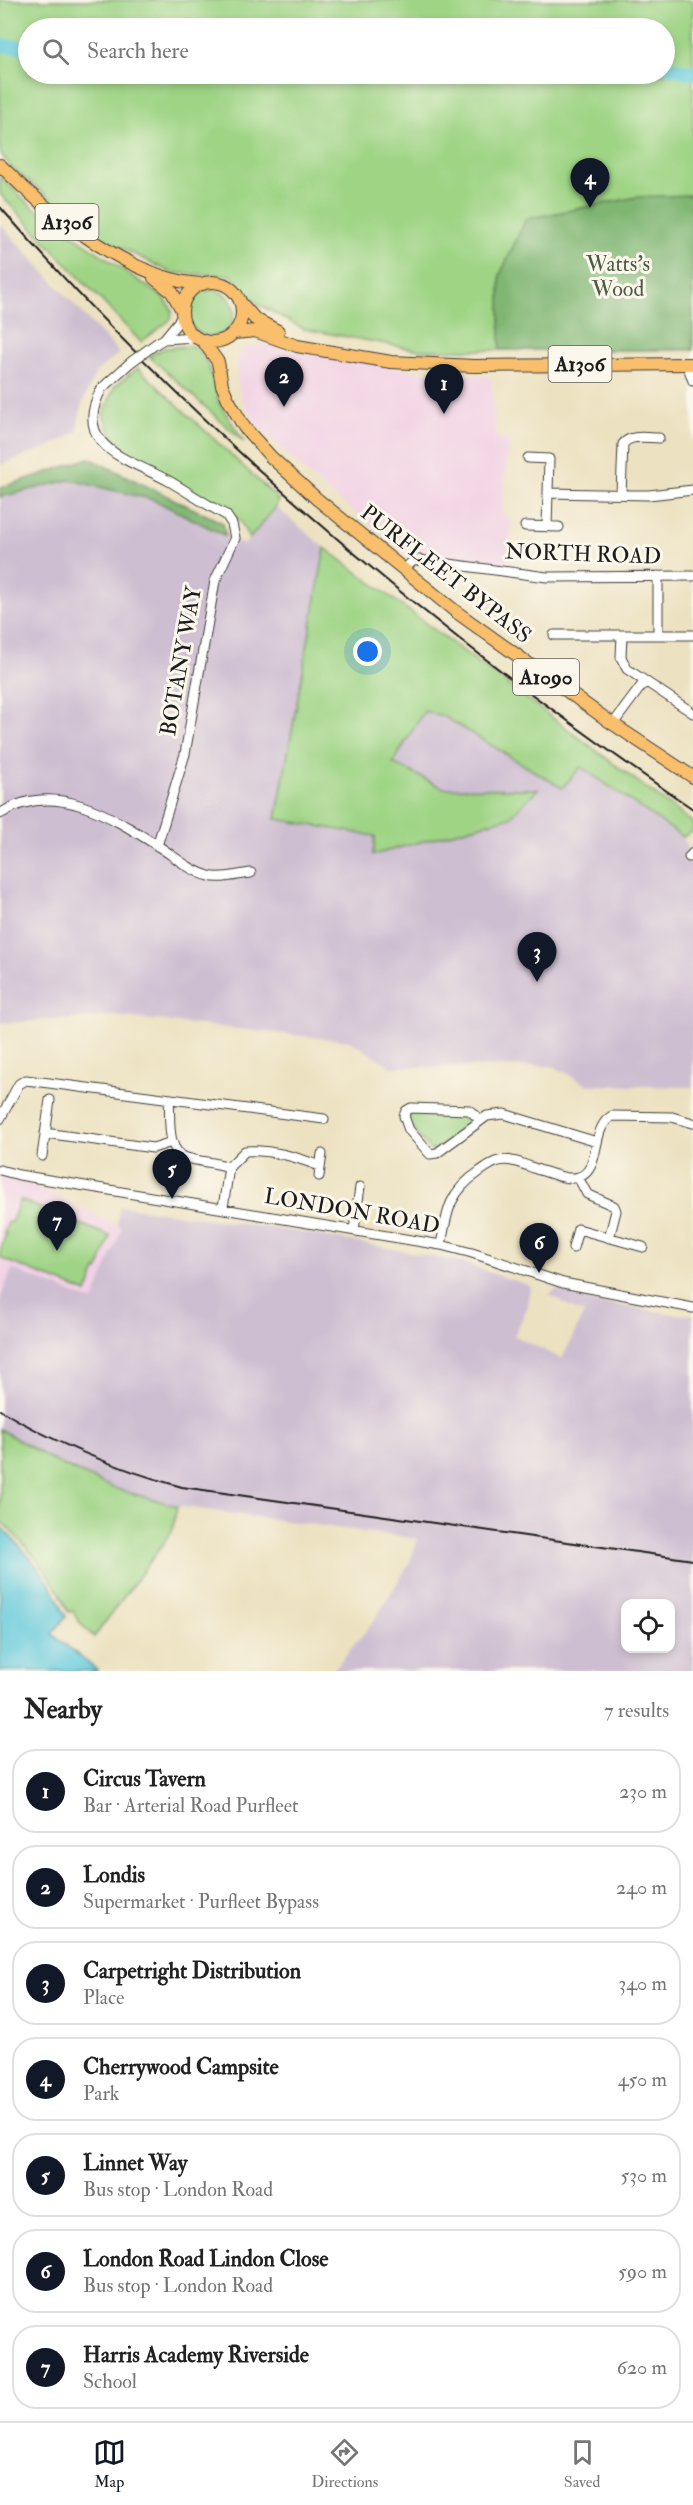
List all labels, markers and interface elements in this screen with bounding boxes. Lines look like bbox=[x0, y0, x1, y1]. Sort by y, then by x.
search box bbox=[18, 18, 675, 84]
icon: search bbox=[39, 35, 72, 68]
text: Search here bbox=[87, 37, 189, 65]
pin: 4 bbox=[570, 158, 610, 208]
road number: A1306 bbox=[36, 204, 98, 240]
park label: Watts's Wood bbox=[585, 250, 650, 303]
road number: A1306 bbox=[548, 346, 612, 382]
pin: 2 bbox=[264, 358, 304, 407]
pin: 1 bbox=[424, 364, 464, 414]
street label: PURFLEET BYPASS bbox=[355, 498, 537, 650]
street label: NORTH ROAD bbox=[504, 537, 662, 571]
street label: BOTANY WAY bbox=[154, 583, 208, 738]
your location bbox=[353, 637, 382, 666]
road number: A1090 bbox=[513, 659, 579, 695]
pin: 3 bbox=[518, 932, 556, 982]
pin: 5 bbox=[152, 1150, 192, 1199]
street label: LONDON ROAD bbox=[262, 1182, 442, 1240]
pin: 7 bbox=[38, 1202, 76, 1251]
pin: 6 bbox=[520, 1224, 558, 1273]
map controls bbox=[621, 1599, 675, 1653]
button: locate bbox=[621, 1599, 675, 1653]
text: Nearby bbox=[24, 1694, 102, 1726]
text: 7 results bbox=[604, 1698, 669, 1723]
text: Circus Tavern bbox=[83, 1765, 206, 1793]
text: 1 bbox=[42, 1779, 49, 1804]
text: 230 m bbox=[619, 1779, 667, 1804]
text: Bar · Arterial Road Purfleet bbox=[83, 1793, 299, 1818]
text: Londis bbox=[83, 1861, 145, 1889]
text: 2 bbox=[40, 1875, 51, 1900]
text: 240 m bbox=[616, 1875, 667, 1900]
text: Supermarket · Purfleet Bypass bbox=[83, 1889, 319, 1914]
text: Carpetright Distribution bbox=[83, 1957, 301, 1985]
text: 3 bbox=[42, 1971, 49, 1996]
text: 340 m bbox=[619, 1971, 667, 1996]
text: Place bbox=[83, 1985, 124, 2010]
text: Cherrywood Campsite bbox=[83, 2053, 279, 2081]
text: 4 bbox=[40, 2067, 51, 2092]
text: 450 m bbox=[618, 2067, 667, 2092]
text: Park bbox=[83, 2081, 119, 2106]
text: Linnet Way bbox=[83, 2149, 187, 2177]
text: 5 bbox=[41, 2163, 50, 2188]
text: 530 m bbox=[621, 2163, 667, 2188]
text: Bus stop · London Road bbox=[83, 2177, 273, 2202]
text: London Road Lindon Close bbox=[83, 2245, 328, 2273]
text: 6 bbox=[40, 2259, 51, 2284]
text: 590 m bbox=[618, 2259, 667, 2284]
text: Bus stop · London Road bbox=[83, 2273, 273, 2298]
text: Harris Academy Riverside bbox=[83, 2341, 309, 2369]
text: 7 bbox=[41, 2355, 50, 2380]
text: 620 m bbox=[617, 2355, 667, 2380]
text: School bbox=[83, 2369, 137, 2394]
tab: Map bbox=[93, 2436, 126, 2492]
tab: Directions bbox=[311, 2436, 378, 2492]
tab: Saved bbox=[564, 2436, 600, 2492]

